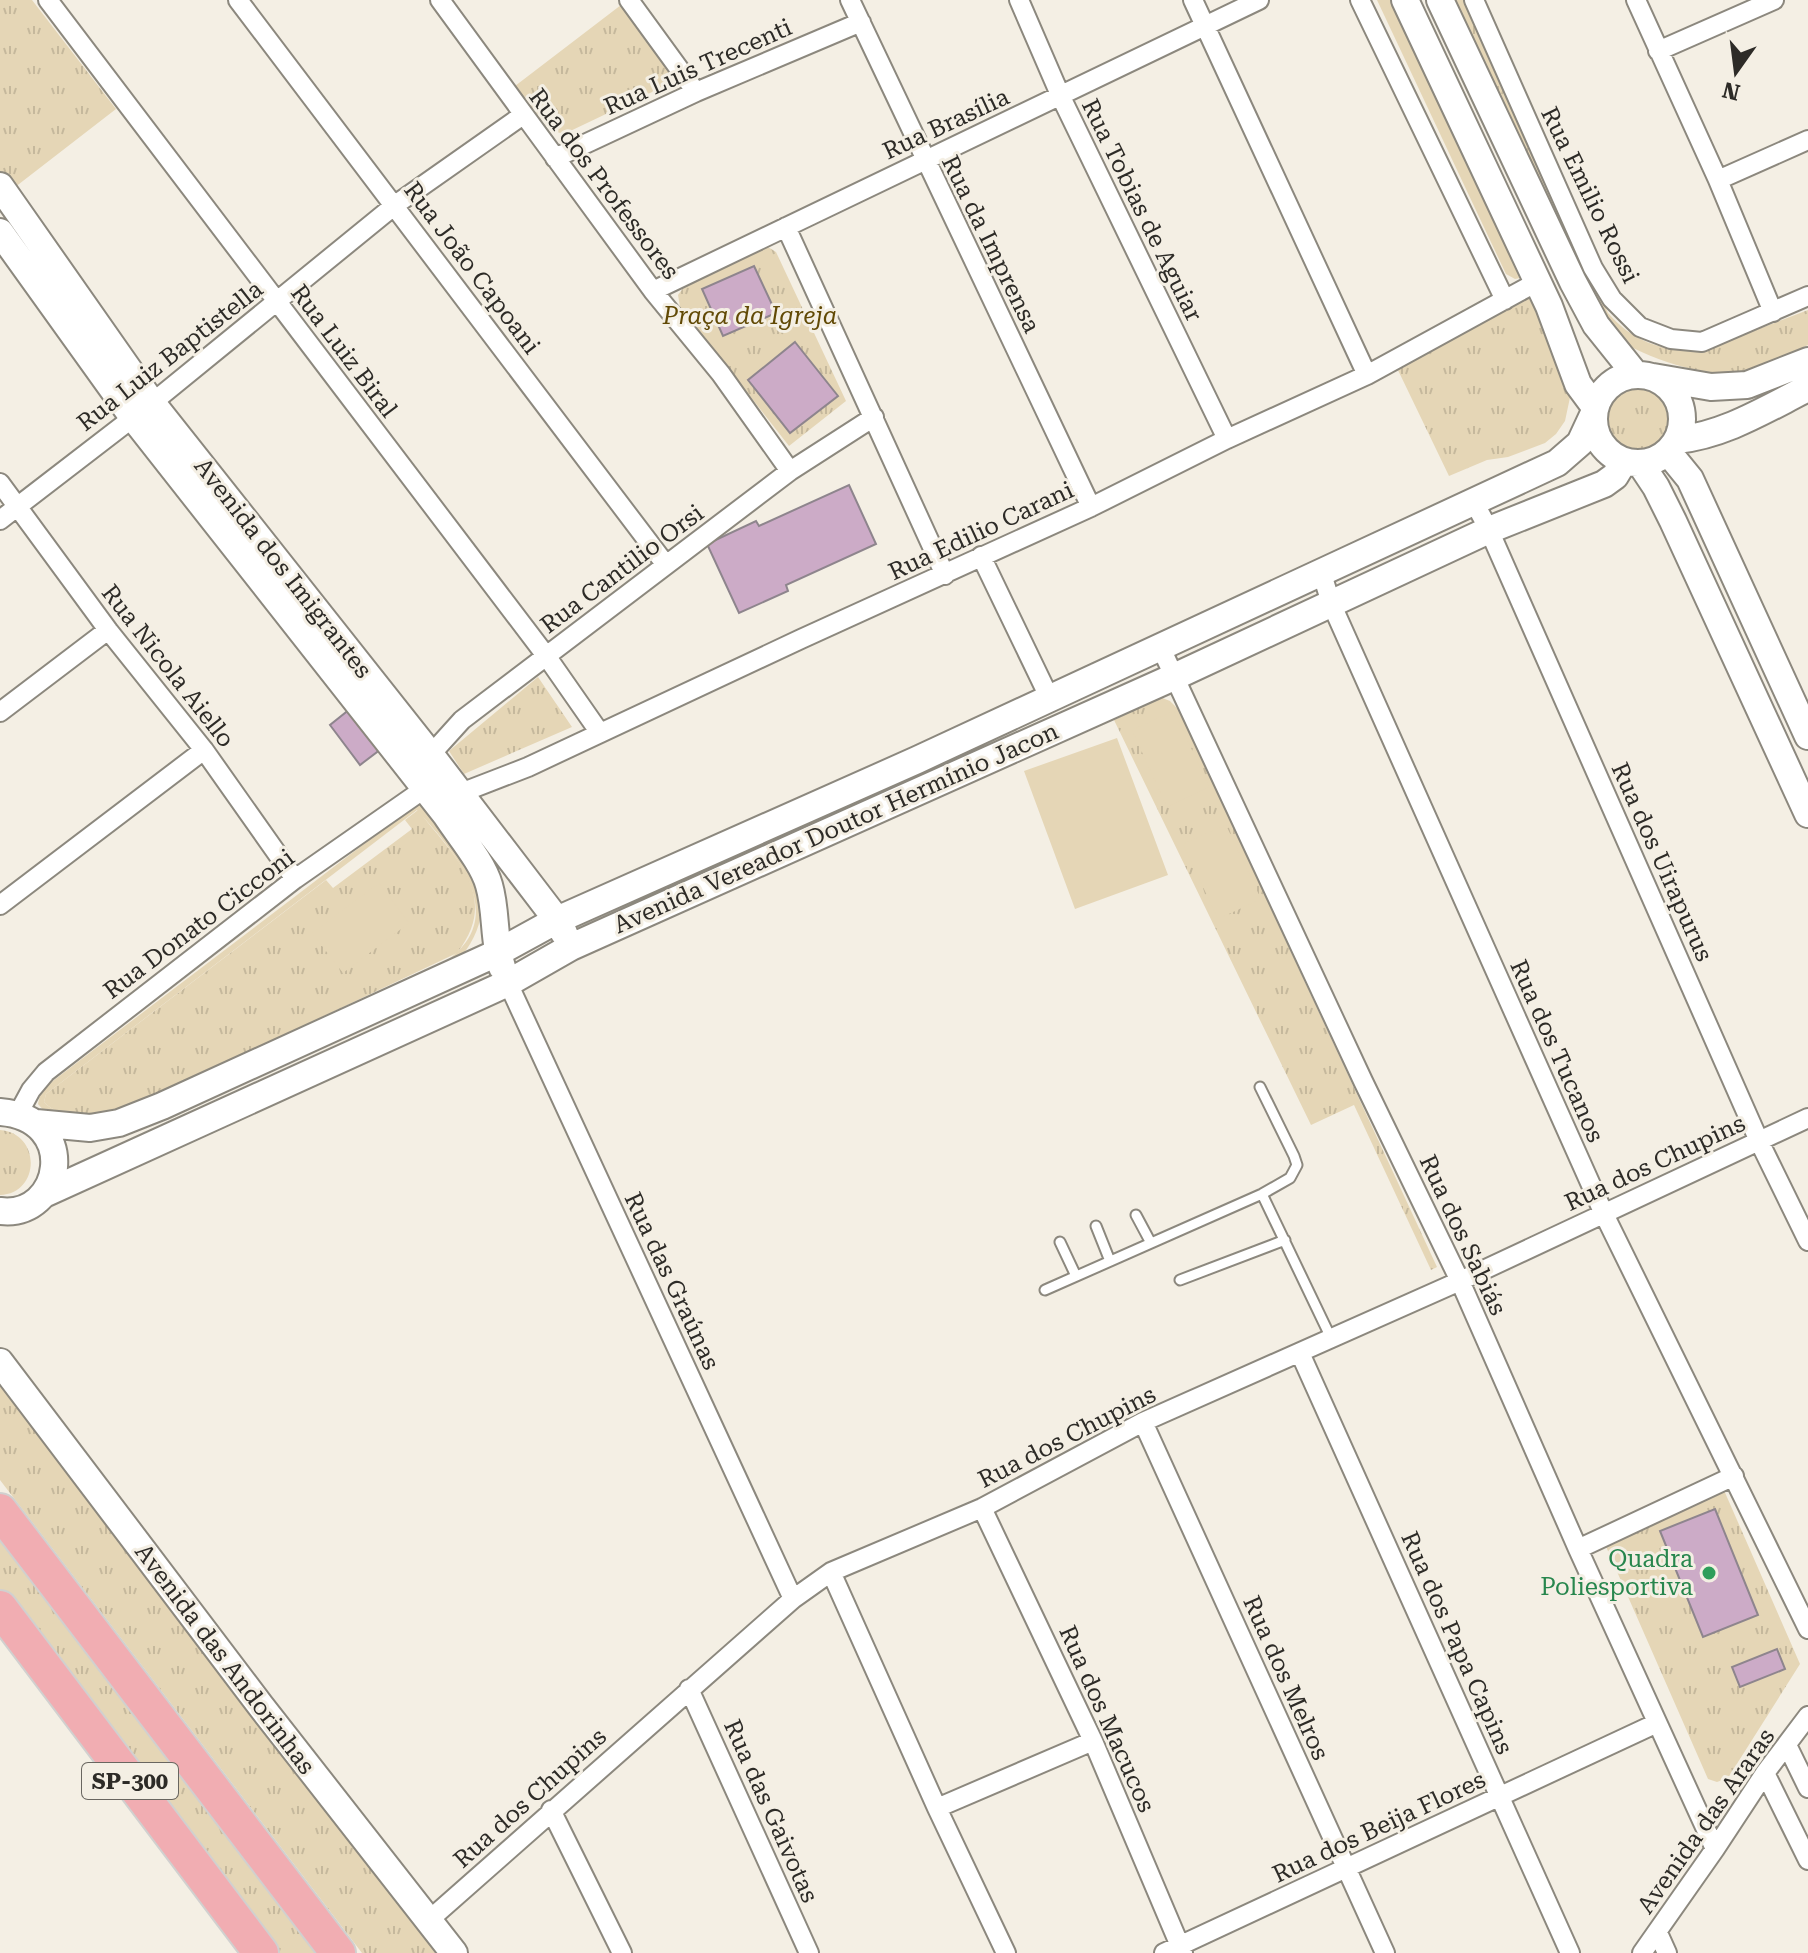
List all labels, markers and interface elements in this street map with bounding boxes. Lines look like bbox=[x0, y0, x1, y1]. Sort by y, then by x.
street label: Rua Luis Trecenti bbox=[600, 13, 797, 121]
north arrow bbox=[1696, 32, 1776, 112]
text: N bbox=[1720, 77, 1743, 105]
street label: Rua dos Professores bbox=[523, 83, 685, 285]
street label: Rua Brasília bbox=[878, 83, 1014, 165]
street label: Rua Tobias de Aguiar bbox=[1076, 94, 1208, 326]
street label: Rua Emilio Rossi bbox=[1535, 102, 1645, 288]
street label: Rua da Imprensa bbox=[936, 151, 1046, 337]
street label: Rua João Capoani bbox=[398, 176, 546, 360]
street label: Rua Luiz Baptistella bbox=[72, 275, 268, 437]
street label: Rua Luiz Biral bbox=[285, 279, 403, 423]
park label: Praça da Igreja bbox=[662, 302, 837, 330]
street label: Avenida dos Imigrantes bbox=[188, 452, 378, 684]
street label: Rua Edilio Carani bbox=[884, 476, 1078, 586]
street label: Rua Cantilio Orsi bbox=[535, 499, 709, 639]
street label: Rua Nicola Aiello bbox=[96, 579, 240, 753]
street label: Avenida Vereador Doutor Hermínio Jacon bbox=[609, 717, 1063, 939]
street label: Rua dos Uirapurus bbox=[1606, 758, 1718, 966]
street label: Rua Donato Cicconi bbox=[98, 843, 300, 1005]
street label: Rua dos Tucanos bbox=[1504, 955, 1610, 1147]
street label: Rua dos Chupins bbox=[1560, 1109, 1750, 1217]
street label: Rua dos Sabiás bbox=[1414, 1150, 1512, 1320]
street label: Rua das Graúnas bbox=[619, 1188, 725, 1374]
street label: Rua dos Chupins bbox=[974, 1380, 1160, 1494]
street label: Rua dos Papa Capins bbox=[1395, 1527, 1519, 1759]
street label: Avenida das Andorinhas bbox=[129, 1538, 321, 1780]
place label: Quadra Poliesportiva bbox=[1540, 1545, 1693, 1601]
marker: Quadra Poliesportiva bbox=[1700, 1564, 1718, 1582]
street label: Rua dos Melros bbox=[1237, 1592, 1335, 1764]
street label: Rua dos Macucos bbox=[1053, 1621, 1161, 1817]
street label: Rua das Gaivotas bbox=[718, 1715, 824, 1907]
street label: Rua dos Chupins bbox=[448, 1722, 612, 1874]
street label: Avenida das Araras bbox=[1632, 1723, 1780, 1919]
road number: SP-300 bbox=[82, 1763, 178, 1799]
street label: Rua dos Beija Flores bbox=[1268, 1765, 1490, 1889]

